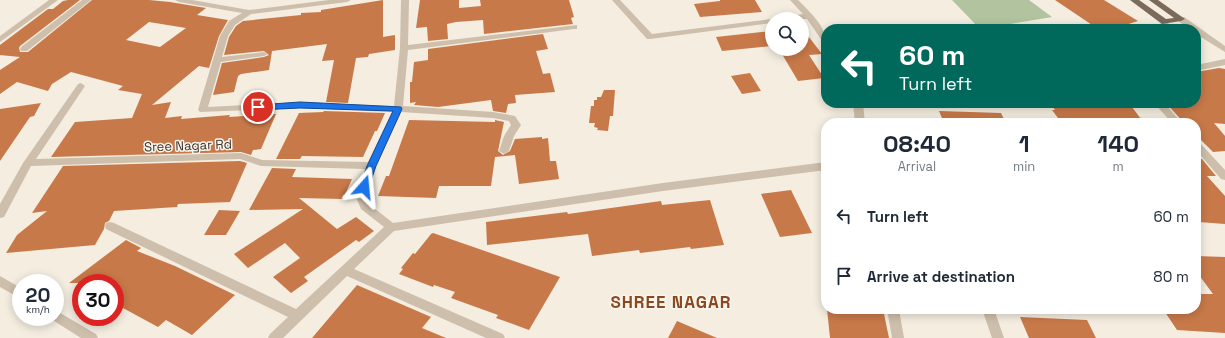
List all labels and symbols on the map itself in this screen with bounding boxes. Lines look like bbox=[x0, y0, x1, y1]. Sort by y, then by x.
pin bbox=[241, 90, 275, 124]
street label: Sree Nagar Rd bbox=[144, 135, 232, 156]
position arrow bbox=[343, 166, 385, 208]
speed limit sign: 30 bbox=[72, 274, 124, 326]
district label: SHREE NAGAR bbox=[610, 291, 732, 313]

